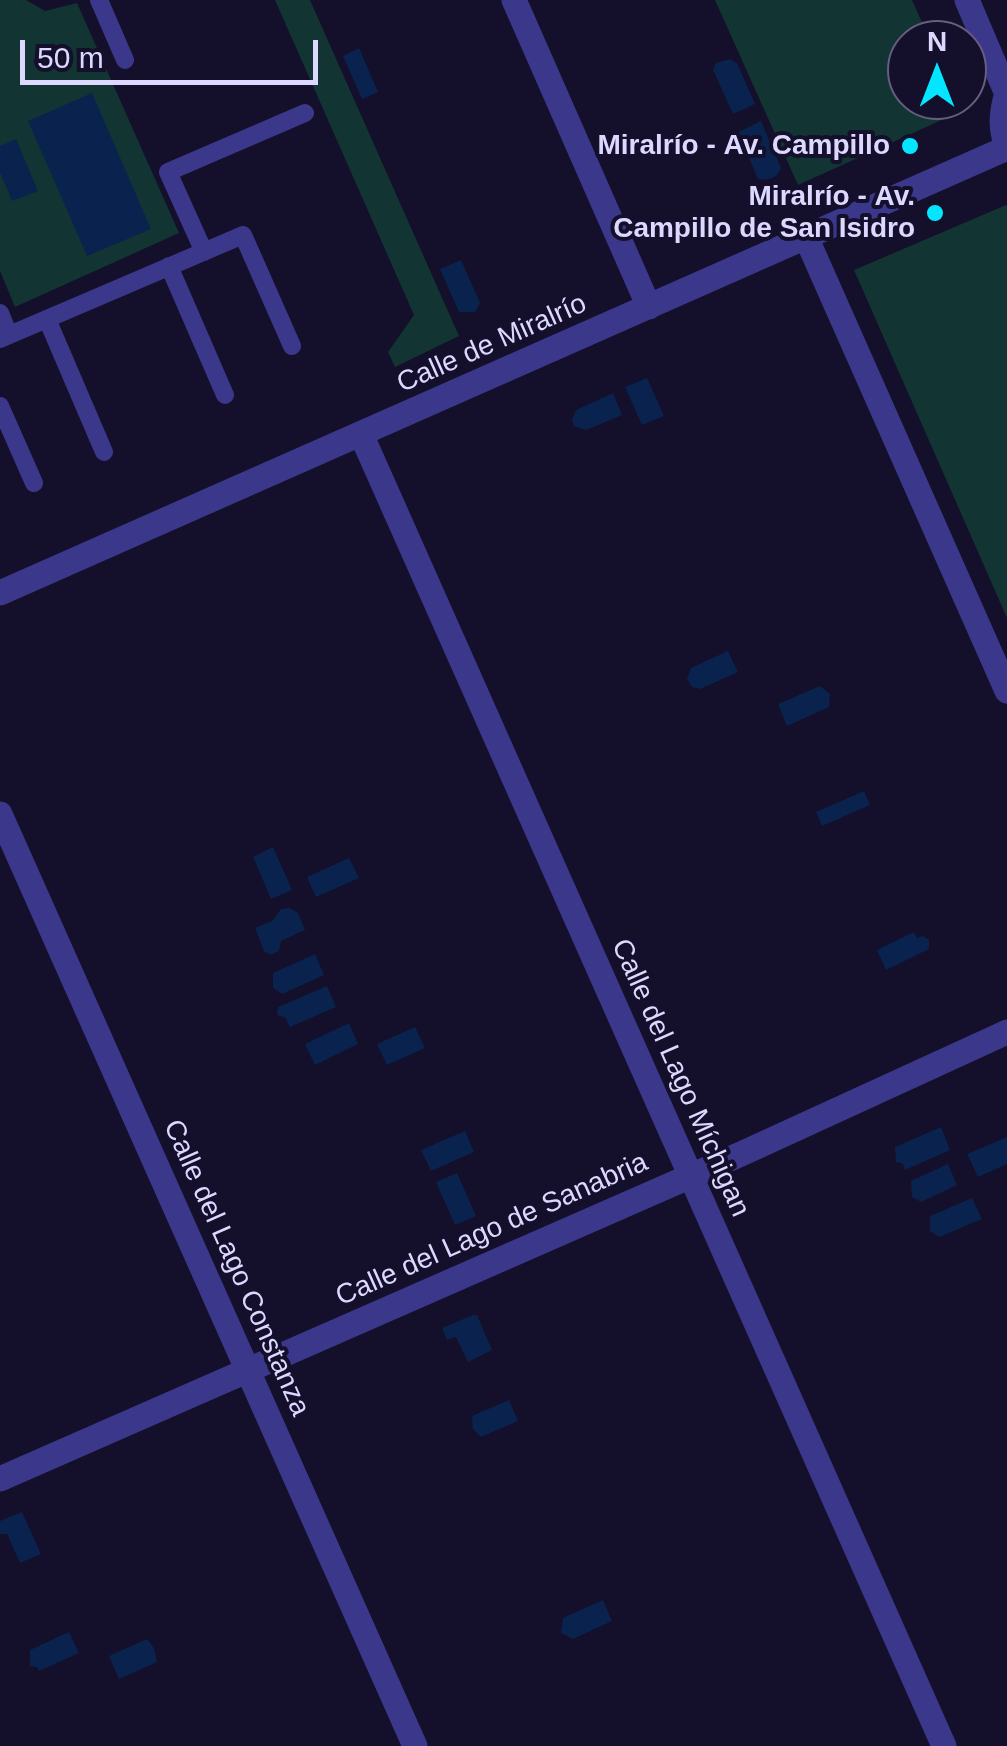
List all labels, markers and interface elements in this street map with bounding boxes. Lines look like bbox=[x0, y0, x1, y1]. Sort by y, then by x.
scale bar bbox=[25, 20, 322, 82]
north arrow bbox=[887, 20, 987, 120]
text: N bbox=[927, 26, 947, 57]
text: 50 m bbox=[37, 41, 104, 74]
place label: Miralrío - Av. Campillo bbox=[598, 129, 890, 163]
marker: Miralrío - Av. Campillo bbox=[899, 135, 921, 157]
place label: Miralrío - Av. Campillo de San Isidro bbox=[613, 180, 915, 246]
marker: Miralrío - Av. Campillo de San Isidro bbox=[924, 202, 946, 224]
street label: Calle de Miralrío bbox=[392, 287, 592, 401]
street label: Calle del Lago Míchigan bbox=[604, 934, 756, 1222]
street label: Calle del Lago Constanza bbox=[155, 1115, 317, 1421]
street label: Calle del Lago de Sanabria bbox=[331, 1146, 653, 1314]

